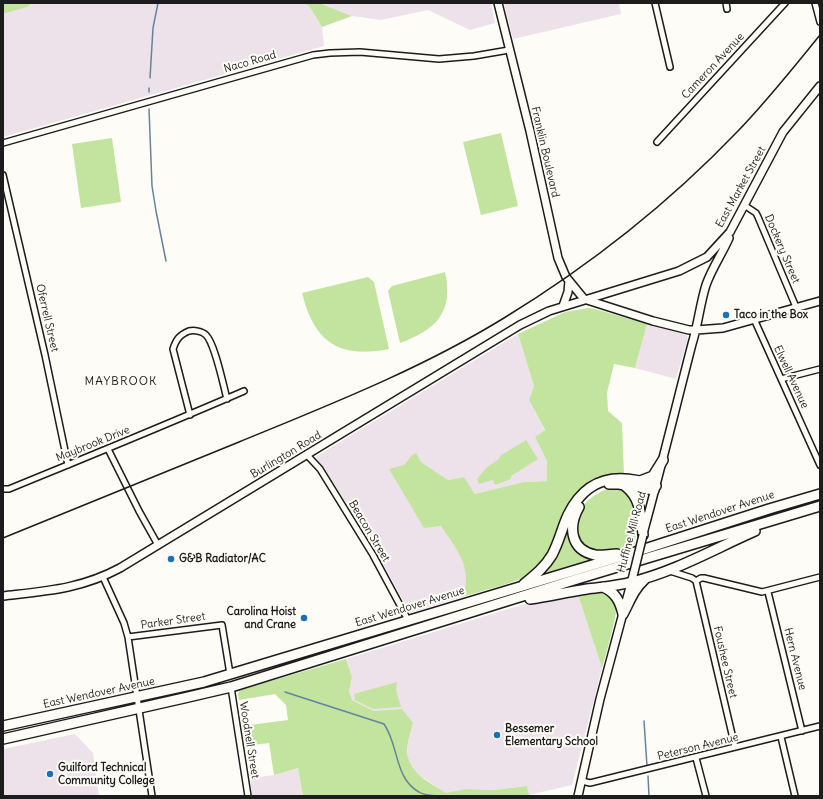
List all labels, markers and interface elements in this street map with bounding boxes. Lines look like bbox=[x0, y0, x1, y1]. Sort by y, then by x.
street label: Cameron Avenue bbox=[679, 30, 747, 102]
street label: Naco Road bbox=[222, 48, 278, 76]
street label: Franklin Boulevard bbox=[528, 105, 562, 199]
street label: East Market Street bbox=[713, 144, 769, 230]
street label: Dockery Street bbox=[762, 212, 802, 286]
street label: Oferrell Street bbox=[33, 283, 61, 353]
place label: Taco in the Box bbox=[734, 308, 808, 322]
marker: Taco in the Box bbox=[721, 310, 731, 320]
street label: Elwell Avenue bbox=[771, 343, 811, 411]
district label: MAYBROOK bbox=[84, 375, 158, 389]
street label: Maybrook Drive bbox=[54, 423, 132, 465]
street label: Burlington Road bbox=[248, 429, 324, 481]
street label: East Wendover Avenue bbox=[664, 488, 776, 536]
street label: Huffine Mill Road bbox=[615, 490, 649, 574]
street label: Beacon Street bbox=[345, 498, 393, 564]
place label: G&B Radiator/AC bbox=[179, 552, 266, 566]
marker: G&B Radiator/AC bbox=[166, 554, 176, 564]
street label: East Wendover Avenue bbox=[354, 584, 466, 630]
place label: Carolina Hoist and Crane bbox=[227, 605, 296, 631]
street label: Parker Street bbox=[140, 610, 206, 632]
marker: Carolina Hoist and Crane bbox=[299, 613, 309, 623]
street label: Foushee Street bbox=[710, 625, 740, 699]
street label: Hern Avenue bbox=[781, 626, 809, 692]
street label: East Wendover Avenue bbox=[42, 675, 156, 711]
street label: Woodnell Street bbox=[236, 701, 262, 779]
place label: Bessemer Elementary School bbox=[505, 722, 598, 748]
marker: Bessemer Elementary School bbox=[492, 730, 502, 740]
street label: Peterson Avenue bbox=[656, 731, 740, 763]
place label: Guilford Technical Community College bbox=[58, 761, 155, 787]
marker: Guilford Technical Community College bbox=[45, 769, 55, 779]

